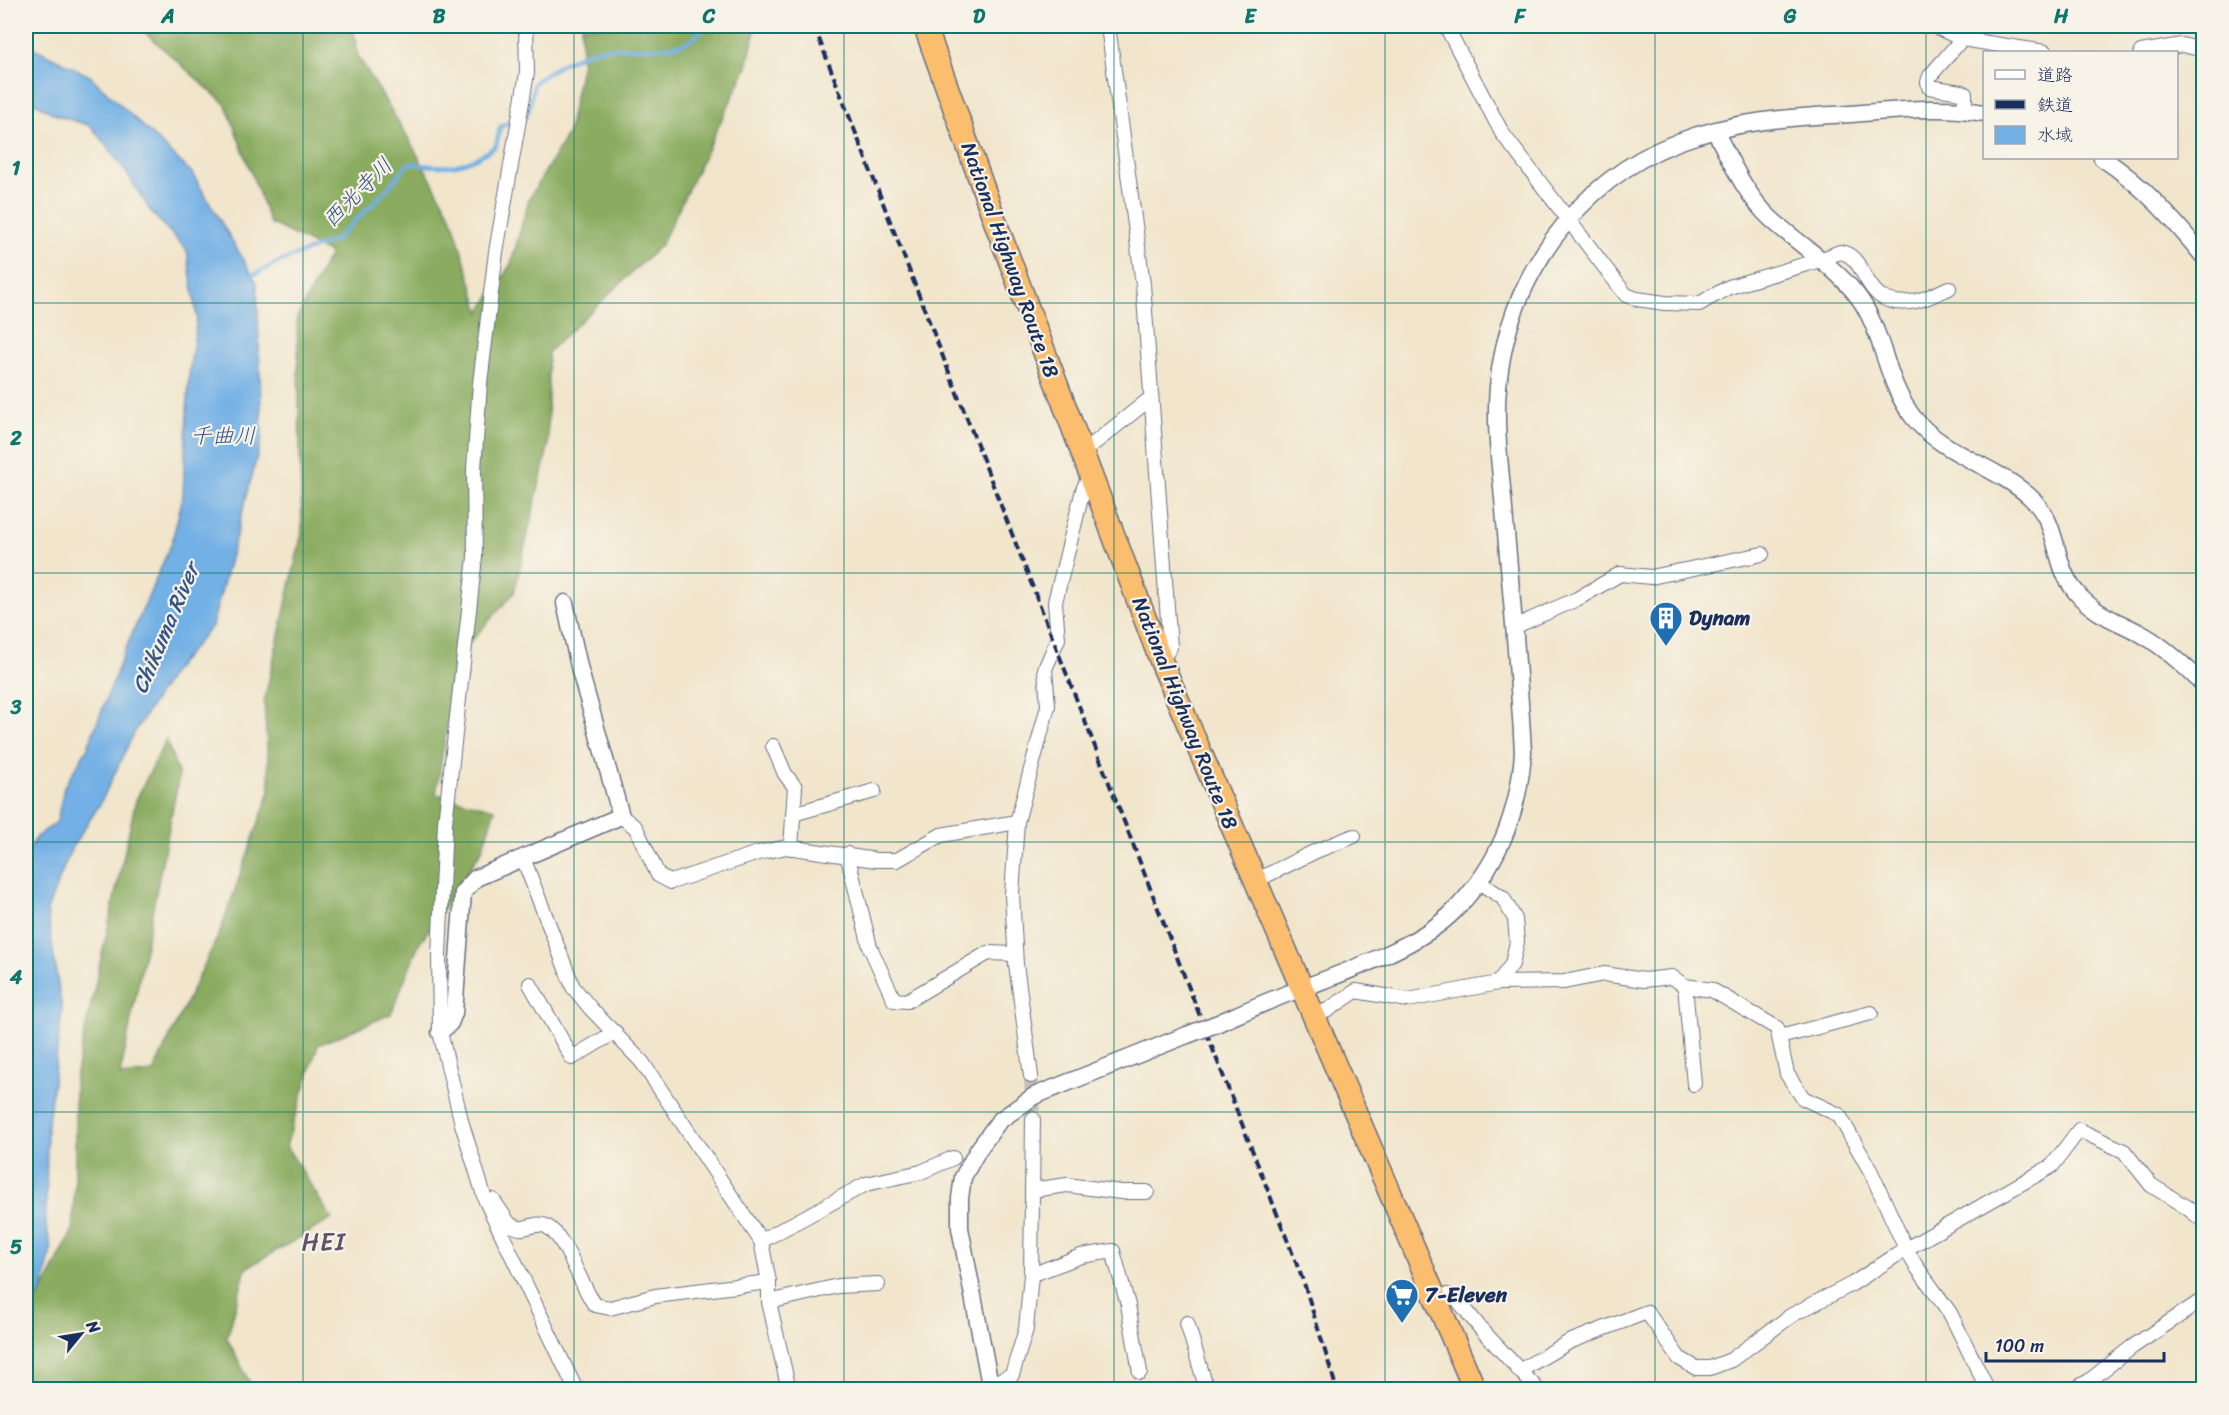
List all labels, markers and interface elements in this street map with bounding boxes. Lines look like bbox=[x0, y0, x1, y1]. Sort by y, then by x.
text: A bbox=[160, 0, 175, 34]
text: B bbox=[433, 0, 446, 34]
text: C bbox=[702, 0, 716, 34]
text: D bbox=[973, 0, 986, 34]
text: E bbox=[1244, 0, 1257, 34]
text: F bbox=[1514, 0, 1527, 34]
text: G bbox=[1783, 0, 1797, 34]
text: H bbox=[2053, 0, 2069, 34]
legend bbox=[1983, 51, 2178, 159]
text: 道路 bbox=[2037, 59, 2073, 91]
text: 鉄道 bbox=[2037, 89, 2073, 121]
text: 水域 bbox=[2037, 119, 2073, 151]
street label: National Highway Route 18 bbox=[950, 137, 1070, 384]
water label: 西光寺川 bbox=[312, 147, 402, 237]
text: 1 bbox=[12, 151, 21, 186]
water label: 千曲川 bbox=[190, 416, 256, 455]
text: 2 bbox=[9, 421, 22, 456]
water label: Chikuma River bbox=[120, 553, 212, 700]
street label: National Highway Route 18 bbox=[1121, 591, 1249, 836]
place label: Dynam bbox=[1689, 599, 1750, 637]
building icon: Dynam bbox=[1648, 600, 1684, 647]
text: 3 bbox=[10, 690, 22, 725]
text: 4 bbox=[9, 960, 23, 995]
district label: HEI bbox=[302, 1221, 346, 1263]
text: 5 bbox=[10, 1230, 22, 1265]
place label: 7-Eleven bbox=[1425, 1276, 1508, 1314]
supermarket icon: 7-Eleven bbox=[1384, 1277, 1420, 1324]
north arrow bbox=[51, 1304, 111, 1364]
text: N bbox=[78, 1314, 109, 1340]
scale bar bbox=[1986, 1325, 2164, 1363]
text: 100 m bbox=[1995, 1330, 2044, 1362]

